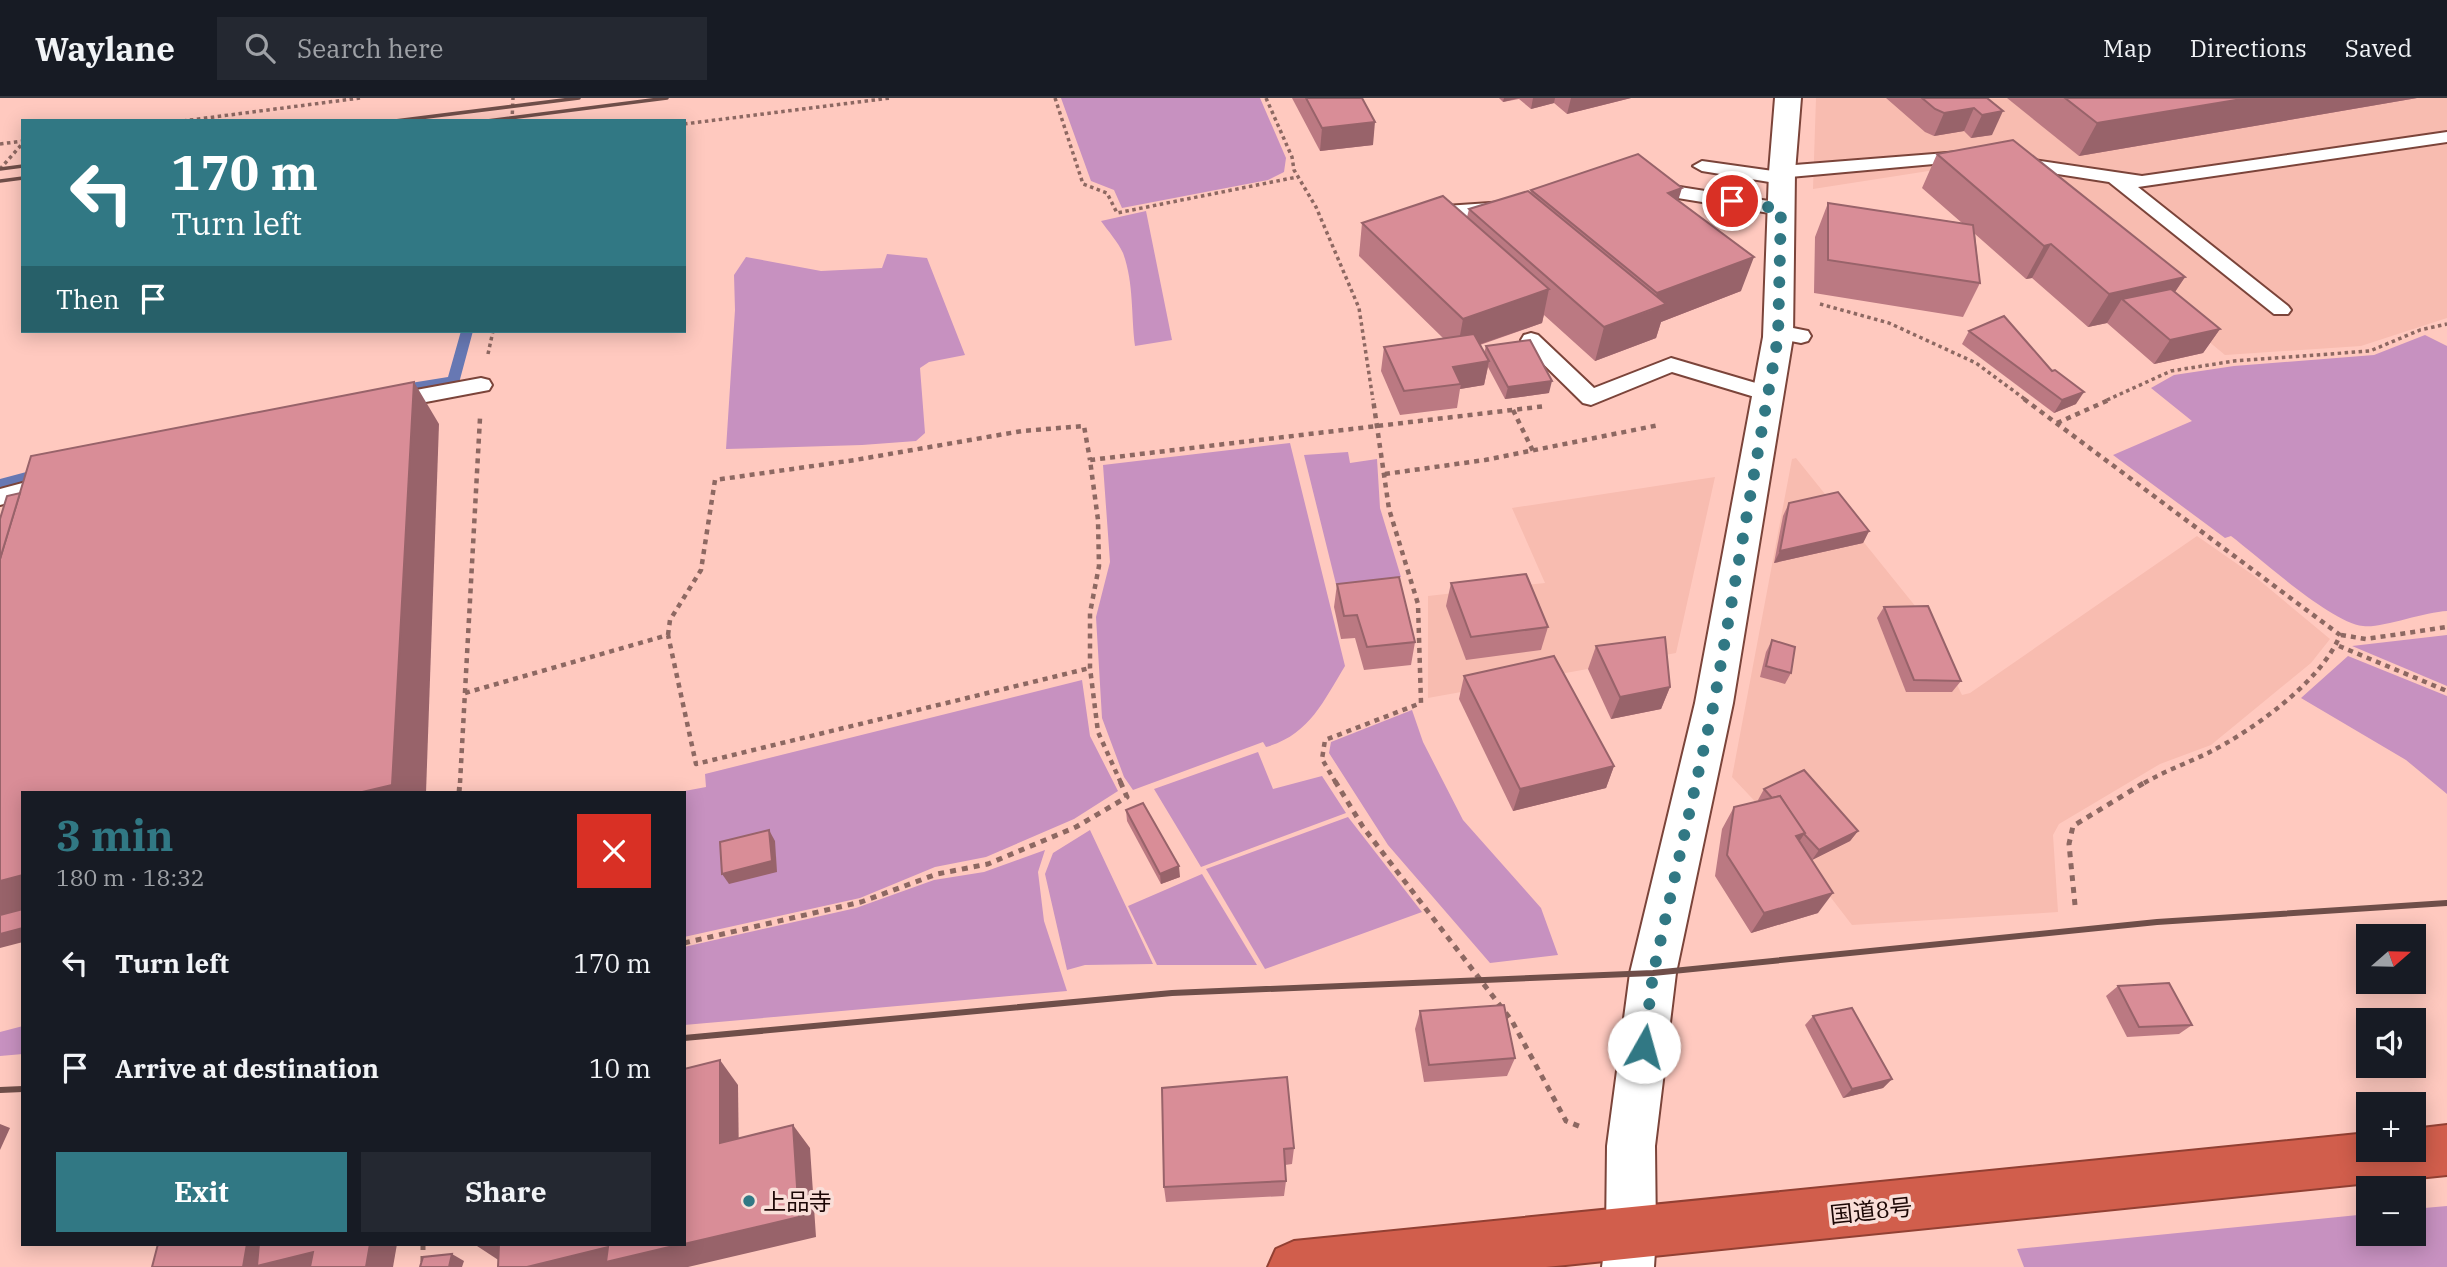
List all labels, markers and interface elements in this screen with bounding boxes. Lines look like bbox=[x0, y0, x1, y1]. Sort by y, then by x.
search box bbox=[217, 17, 707, 80]
text: Waylane bbox=[35, 27, 175, 70]
icon: search bbox=[241, 29, 279, 67]
text: Search here bbox=[297, 31, 443, 65]
text: Map bbox=[2103, 32, 2152, 64]
text: Directions bbox=[2190, 32, 2307, 64]
text: Saved bbox=[2345, 32, 2412, 64]
text: 170 m bbox=[171, 140, 318, 203]
icon: left bbox=[56, 147, 147, 238]
pin bbox=[1702, 171, 1762, 231]
icon: arrive bbox=[1713, 182, 1751, 220]
text: Turn left bbox=[171, 202, 302, 244]
icon: arrive bbox=[134, 280, 172, 318]
text: Then bbox=[56, 282, 120, 316]
text: 3 min bbox=[56, 808, 174, 863]
button: close bbox=[577, 814, 651, 888]
text: 180 m · 18:32 bbox=[56, 862, 205, 892]
north arrow bbox=[2356, 924, 2426, 994]
map controls bbox=[2356, 924, 2426, 1246]
icon: left bbox=[56, 944, 94, 982]
text: Turn left bbox=[115, 946, 229, 980]
text: 170 m bbox=[573, 946, 651, 980]
button: sound bbox=[2356, 1008, 2426, 1078]
position arrow bbox=[1607, 1010, 1681, 1084]
icon: arrive bbox=[56, 1049, 94, 1087]
text: Arrive at destination bbox=[115, 1051, 379, 1085]
text: 10 m bbox=[589, 1051, 651, 1085]
button: + bbox=[2356, 1092, 2426, 1162]
button: Exit bbox=[56, 1152, 347, 1232]
button: Share bbox=[361, 1152, 651, 1232]
button: − bbox=[2356, 1176, 2426, 1246]
place label: 上品寺 bbox=[763, 1186, 832, 1216]
street label: 国道8号 bbox=[1828, 1191, 1914, 1229]
marker: 上品寺 bbox=[741, 1193, 757, 1209]

